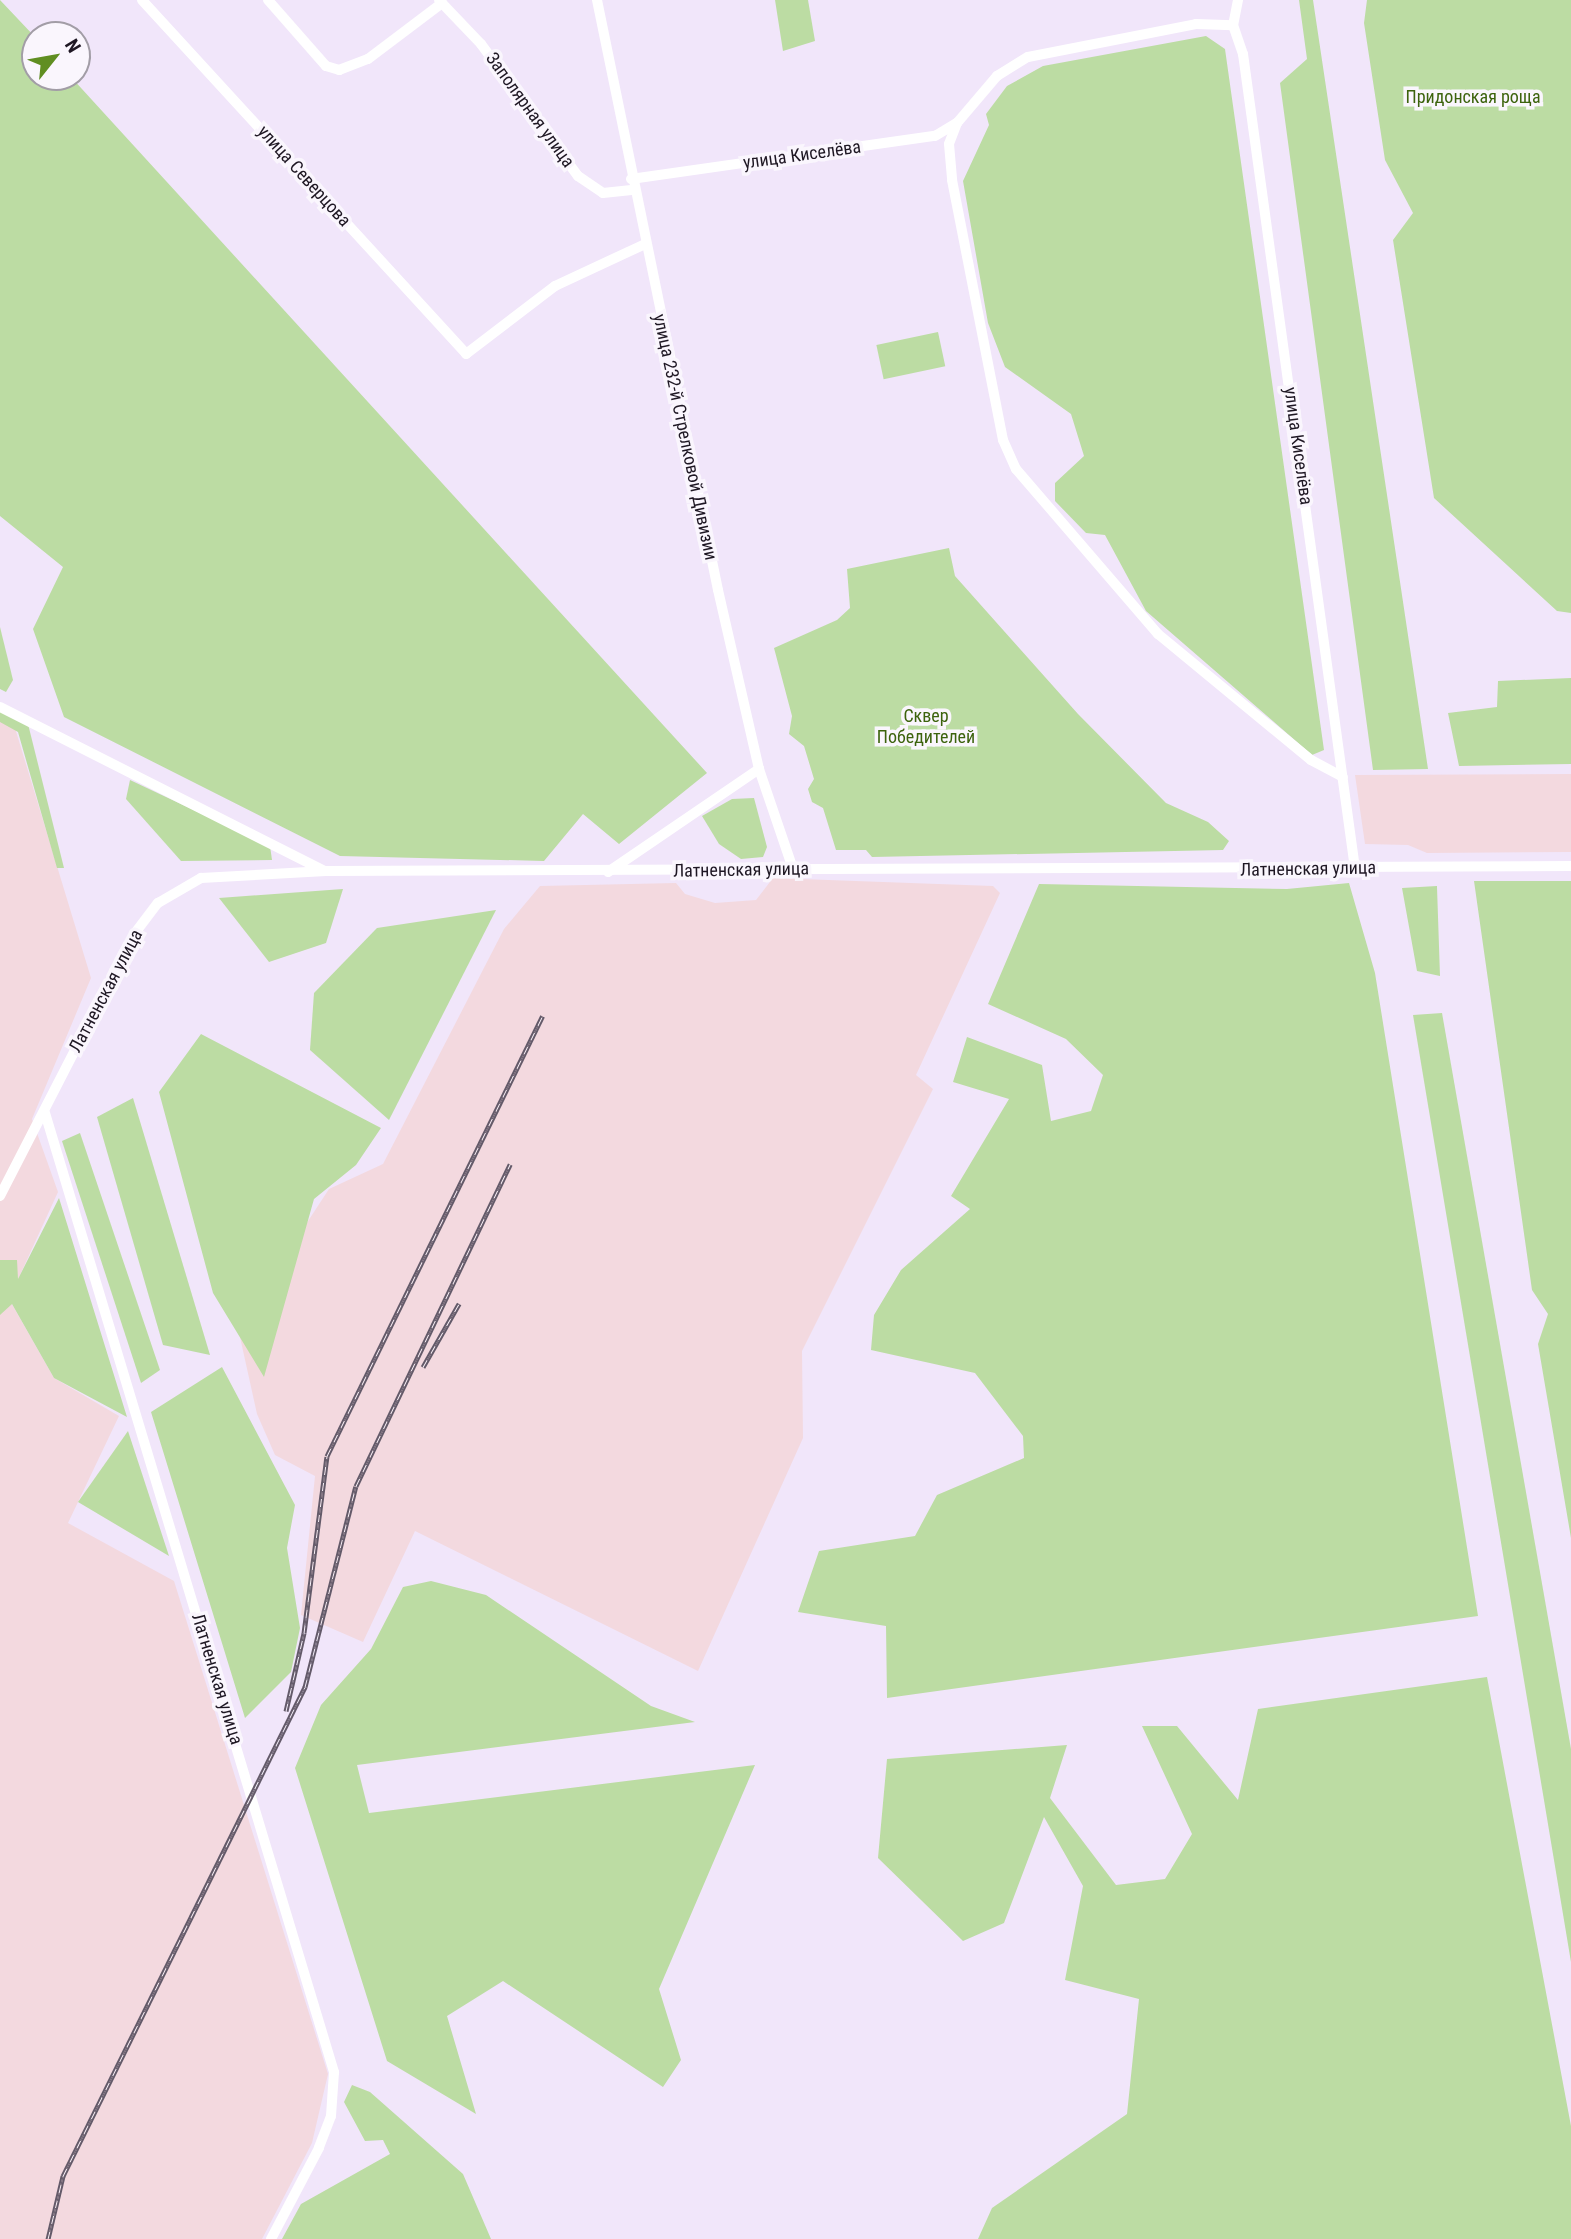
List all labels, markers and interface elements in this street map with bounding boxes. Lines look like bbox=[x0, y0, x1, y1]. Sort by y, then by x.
north arrow bbox=[21, 21, 91, 91]
text: N bbox=[60, 35, 86, 57]
street label: Заполярная улица bbox=[481, 48, 579, 172]
park label: Придонская роща bbox=[1406, 86, 1540, 108]
street label: улица Северцова bbox=[253, 121, 355, 231]
street label: улица Киселёва bbox=[742, 136, 862, 174]
street label: улица 232-й Стрелковой Дивизии bbox=[648, 312, 722, 562]
street label: улица Киселёва bbox=[1279, 386, 1317, 506]
park label: Сквер Победителей bbox=[877, 706, 975, 748]
street label: Латненская улица bbox=[1240, 857, 1376, 881]
street label: Латненская улица bbox=[673, 858, 809, 882]
street label: Латненская улица bbox=[65, 926, 147, 1056]
street label: Латненская улица bbox=[187, 1611, 247, 1747]

